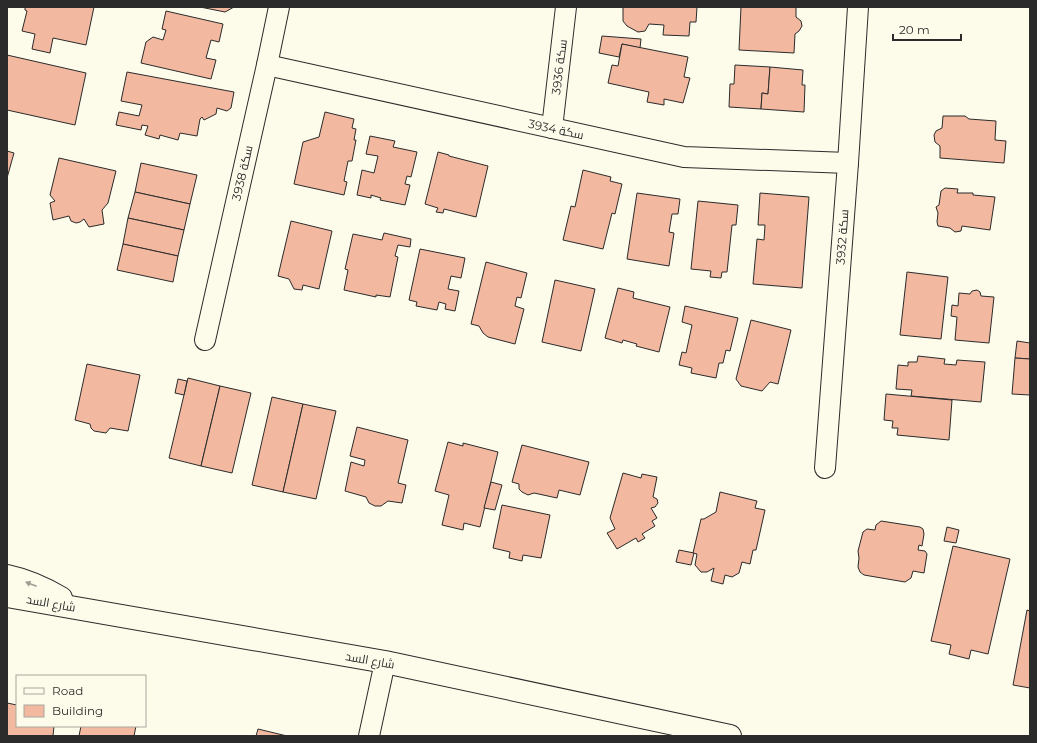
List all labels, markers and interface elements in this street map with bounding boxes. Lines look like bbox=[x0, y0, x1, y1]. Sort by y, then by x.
scale bar bbox=[893, 16, 961, 42]
text: 20 m bbox=[899, 22, 930, 37]
street label: سكة 3936 bbox=[548, 38, 570, 96]
street label: سكة 3934 bbox=[527, 116, 585, 142]
street label: سكة 3938 bbox=[228, 144, 256, 202]
street label: سكة 3932 bbox=[833, 209, 851, 265]
one-way arrow bbox=[24, 580, 36, 586]
street label: شارع السد bbox=[25, 591, 77, 616]
street label: شارع السد bbox=[344, 648, 396, 673]
legend bbox=[16, 675, 146, 727]
text: Road bbox=[52, 683, 83, 698]
text: Building bbox=[52, 703, 103, 718]

